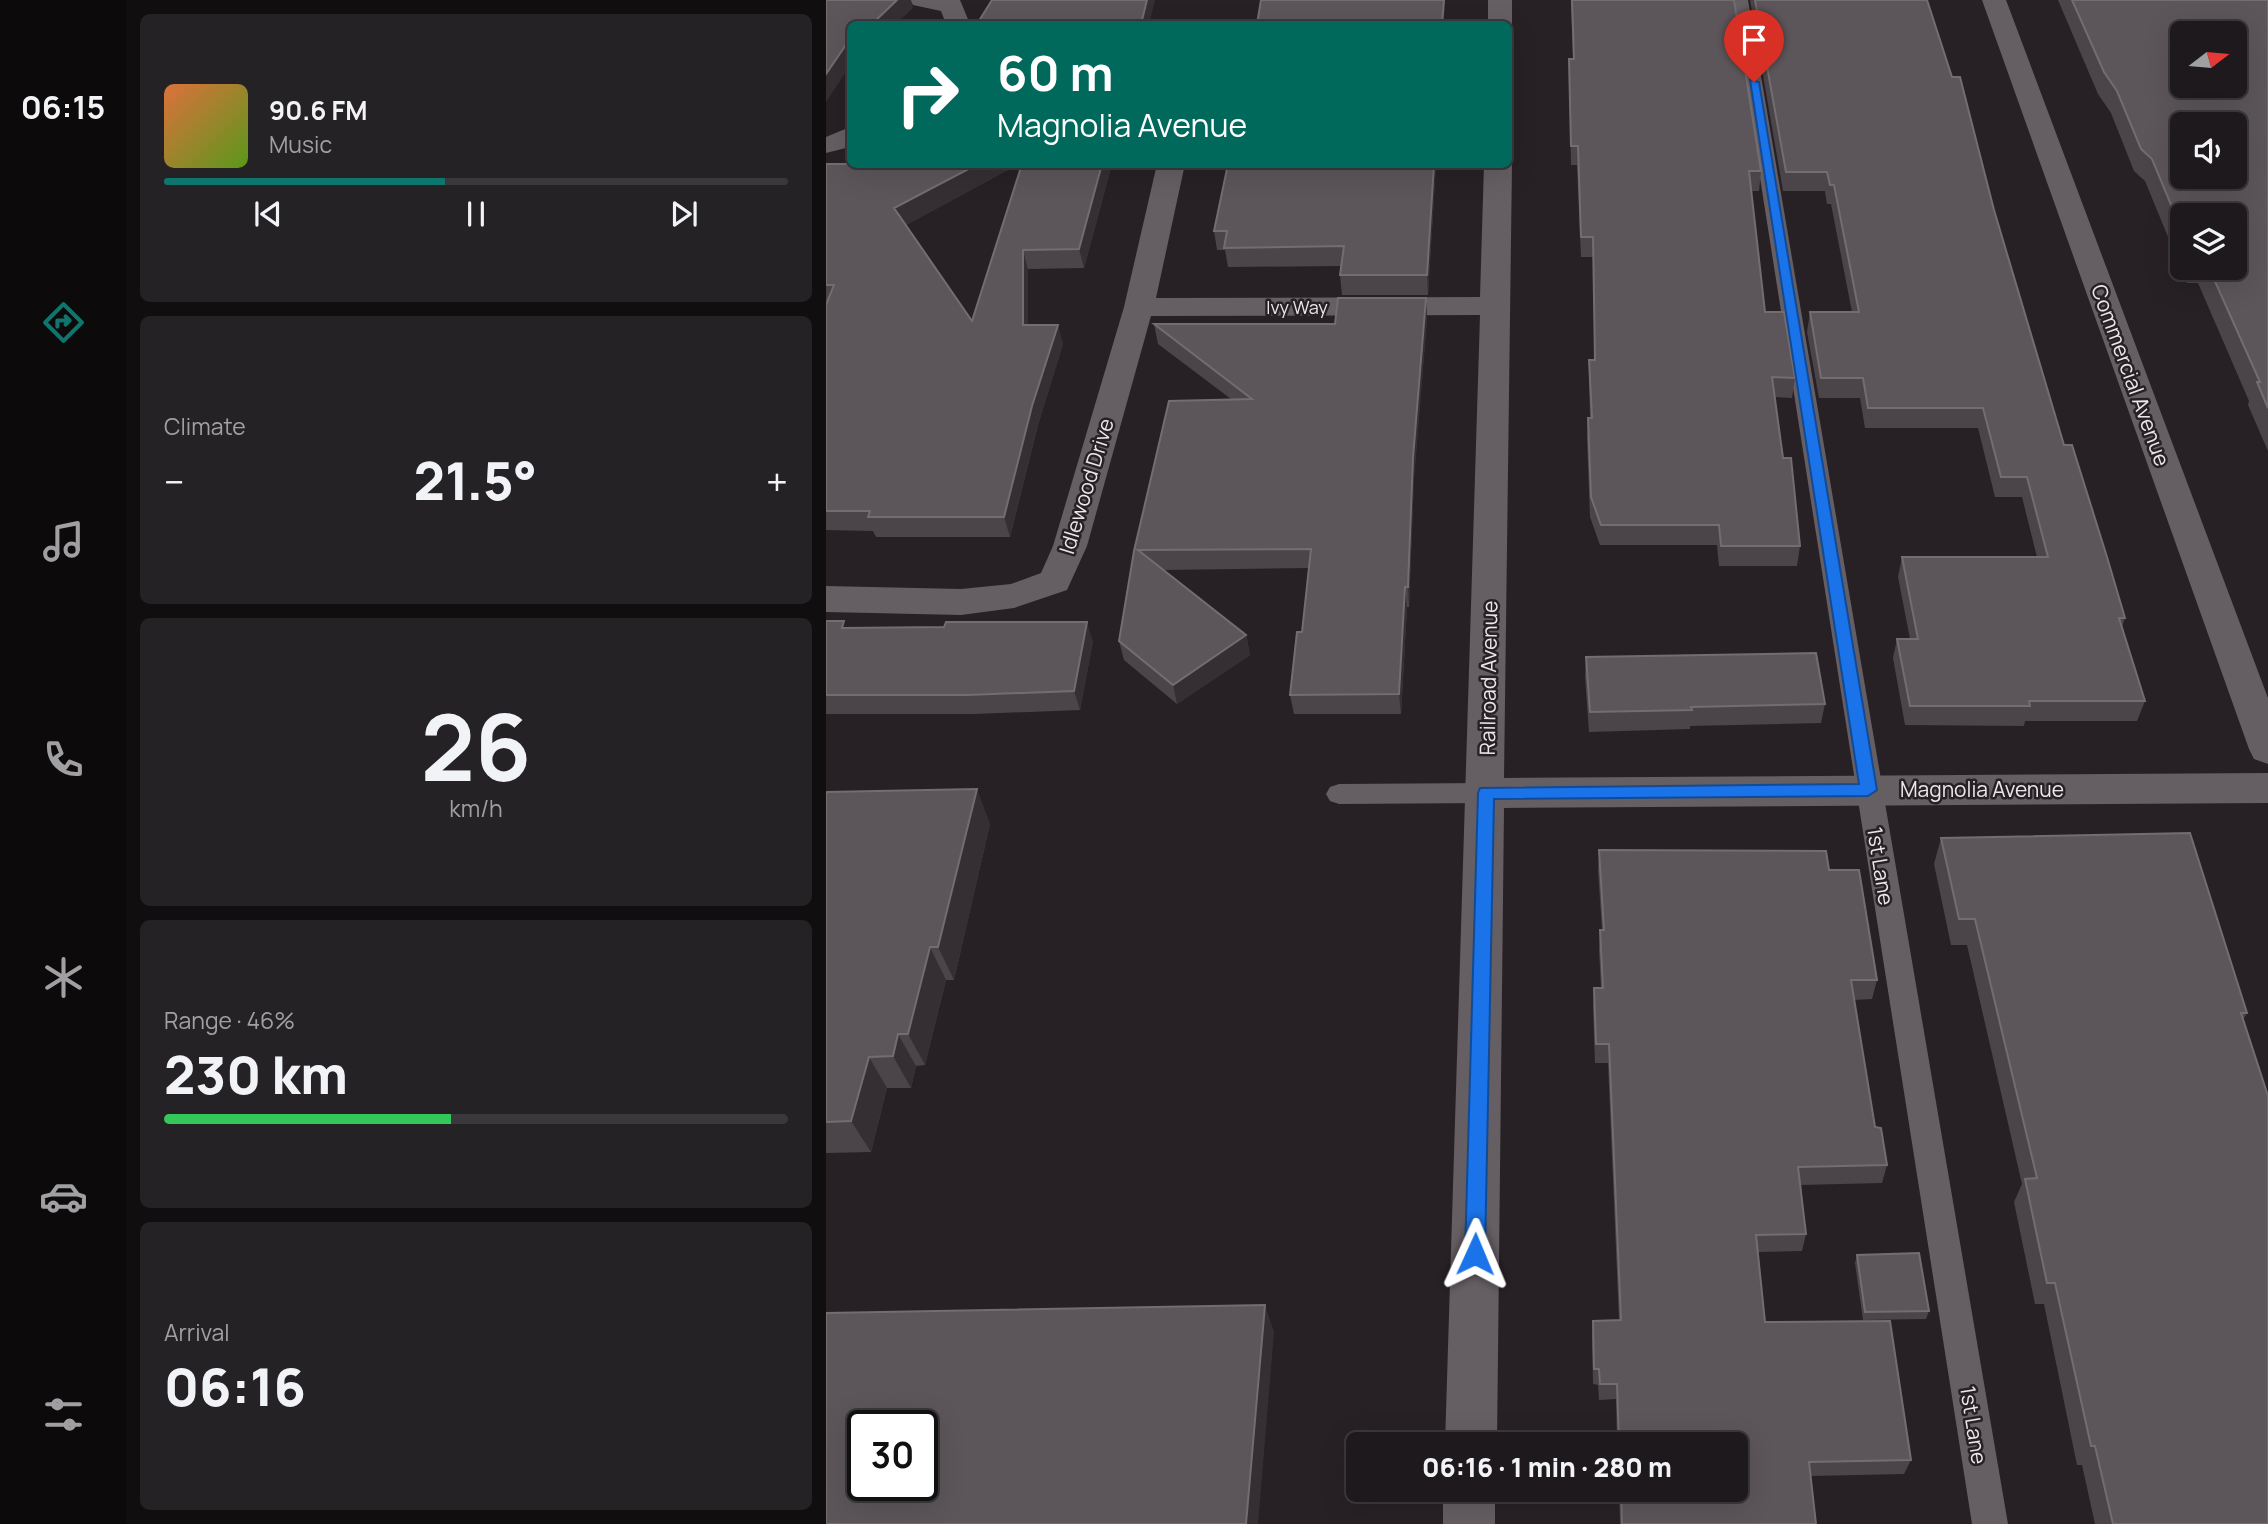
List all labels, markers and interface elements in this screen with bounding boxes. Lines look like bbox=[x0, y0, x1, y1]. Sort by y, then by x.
pin bbox=[1724, 10, 1784, 82]
icon: arrive bbox=[1735, 21, 1773, 59]
north arrow bbox=[2170, 21, 2247, 98]
map controls bbox=[2170, 21, 2247, 280]
text: 60 m bbox=[997, 39, 1114, 106]
icon: right bbox=[882, 49, 973, 140]
text: 06:15 bbox=[21, 85, 105, 129]
text: 90.6 FM bbox=[269, 92, 367, 128]
text: Magnolia Avenue bbox=[997, 103, 1247, 147]
button: sound bbox=[2170, 112, 2247, 189]
text: Music bbox=[269, 128, 332, 160]
icon: previous bbox=[249, 195, 287, 233]
icon: pause bbox=[457, 195, 495, 233]
icon: next bbox=[665, 195, 703, 233]
button: layers bbox=[2170, 203, 2247, 280]
street label: Commercial Avenue bbox=[2085, 280, 2177, 470]
street label: Ivy Way bbox=[1266, 295, 1328, 319]
icon: directions bbox=[39, 298, 88, 347]
text: Climate bbox=[164, 410, 246, 442]
street label: Idlewood Drive bbox=[1052, 415, 1120, 557]
text: 21.5° bbox=[414, 445, 537, 516]
text: − bbox=[164, 455, 185, 507]
text: + bbox=[766, 455, 788, 507]
icon: music bbox=[39, 517, 88, 566]
street label: Railroad Avenue bbox=[1473, 600, 1503, 756]
text: 26 bbox=[421, 684, 531, 808]
icon: phone bbox=[39, 735, 88, 784]
street label: Magnolia Avenue bbox=[1900, 775, 2064, 803]
text: km/h bbox=[449, 792, 503, 824]
street label: 1st Lane bbox=[1861, 825, 1901, 907]
icon: climate bbox=[39, 953, 88, 1002]
text: Range · 46% bbox=[164, 1004, 295, 1036]
text: 230 km bbox=[164, 1039, 348, 1110]
icon: car bbox=[39, 1172, 88, 1221]
position arrow bbox=[1438, 1217, 1512, 1291]
text: Arrival bbox=[164, 1316, 230, 1348]
text: 06:16 bbox=[164, 1351, 306, 1422]
street label: 1st Lane bbox=[1954, 1384, 1994, 1466]
icon: filters bbox=[39, 1390, 88, 1439]
speed limit sign: 30 bbox=[847, 1410, 938, 1501]
text: 06:16 · 1 min · 280 m bbox=[1422, 1449, 1672, 1485]

